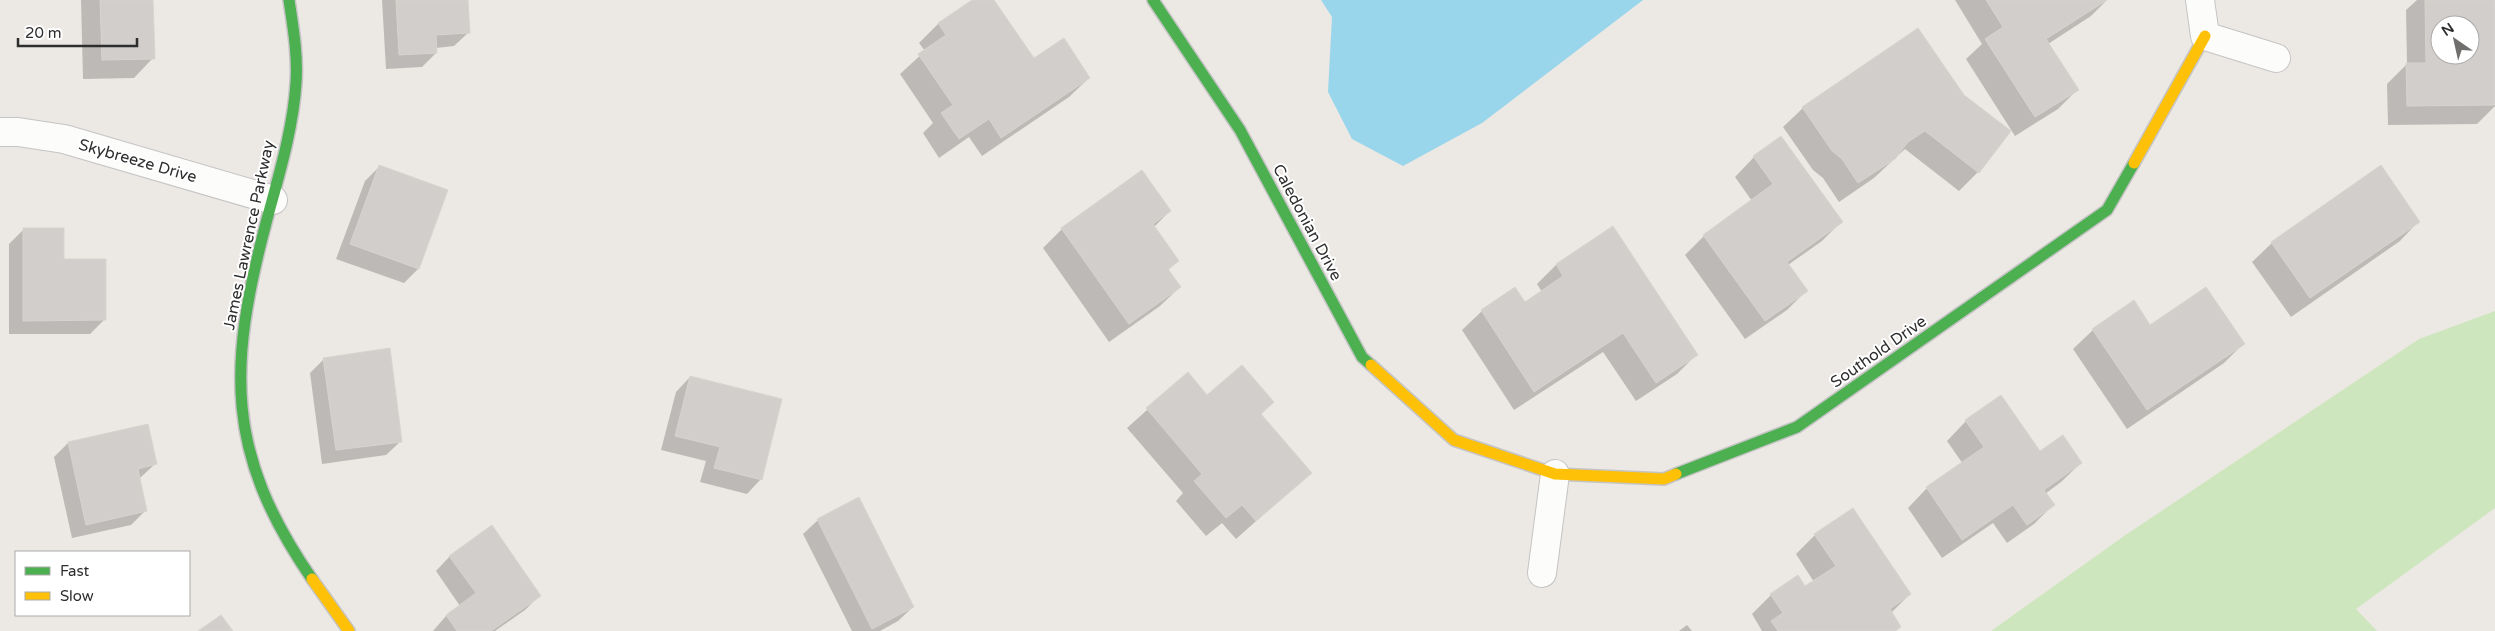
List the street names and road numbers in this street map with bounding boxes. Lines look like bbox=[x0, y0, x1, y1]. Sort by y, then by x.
street label: Skybreeze Drive bbox=[76, 135, 199, 187]
street label: James Lawrence Parkway bbox=[219, 138, 279, 332]
street label: Caledonian Drive bbox=[1268, 161, 1346, 284]
street label: Southold Drive bbox=[1827, 311, 1930, 392]

